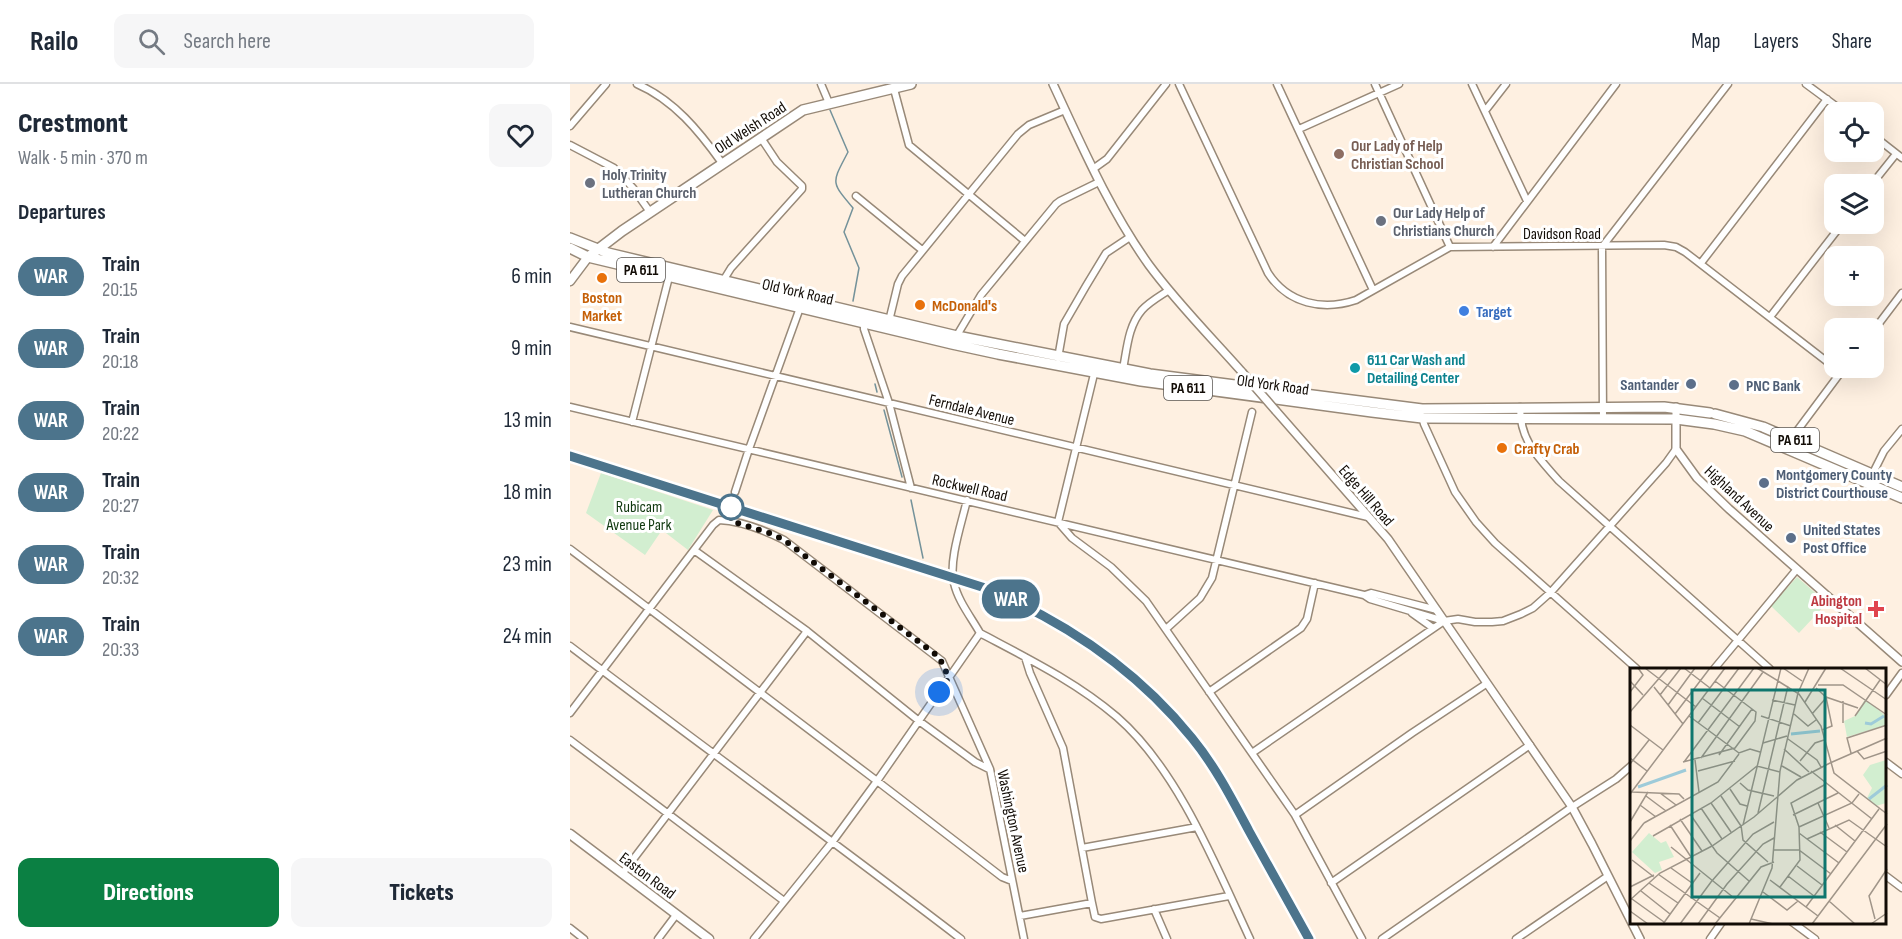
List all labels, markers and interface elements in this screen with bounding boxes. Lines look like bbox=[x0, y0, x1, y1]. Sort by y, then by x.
search box bbox=[114, 14, 534, 68]
text: Railo bbox=[30, 25, 78, 58]
icon: search bbox=[135, 25, 168, 58]
text: Search here bbox=[183, 28, 271, 55]
text: Map bbox=[1691, 29, 1720, 54]
text: Layers bbox=[1753, 29, 1799, 54]
text: Share bbox=[1832, 29, 1872, 54]
street label: Old Welsh Road bbox=[711, 98, 790, 158]
map controls bbox=[1824, 102, 1884, 378]
button: locate bbox=[1824, 102, 1884, 162]
button: heart bbox=[489, 104, 552, 167]
text: Crestmont bbox=[18, 107, 128, 140]
place label: Our Lady of Help Christian School bbox=[1351, 137, 1444, 174]
text: Walk · 5 min · 370 m bbox=[18, 146, 148, 170]
marker: Our Lady of Help Christian School bbox=[1332, 147, 1346, 161]
place label: Holy Trinity Lutheran Church bbox=[602, 166, 696, 203]
button: layers bbox=[1824, 174, 1884, 234]
marker: Holy Trinity Lutheran Church bbox=[583, 176, 597, 190]
text: Departures bbox=[18, 199, 106, 226]
place label: Our Lady Help of Christians Church bbox=[1393, 204, 1494, 241]
marker: Our Lady Help of Christians Church bbox=[1374, 214, 1388, 228]
street label: Davidson Road bbox=[1523, 225, 1601, 244]
button: + bbox=[1824, 246, 1884, 306]
text: Train bbox=[102, 251, 140, 278]
road number: PA 611 bbox=[617, 258, 665, 282]
text: 6 min bbox=[511, 263, 552, 290]
text: WAR bbox=[34, 264, 68, 289]
marker: Boston Market bbox=[595, 271, 609, 285]
street label: Old York Road bbox=[760, 275, 835, 310]
text: 20:15 bbox=[102, 278, 138, 302]
place label: Boston Market bbox=[582, 289, 622, 326]
place label: McDonald's bbox=[932, 297, 997, 316]
marker: McDonald's bbox=[913, 298, 927, 312]
place label: Target bbox=[1476, 303, 1512, 322]
marker: Target bbox=[1457, 304, 1471, 318]
button: − bbox=[1824, 318, 1884, 378]
text: Train bbox=[102, 323, 140, 350]
text: 9 min bbox=[511, 335, 552, 362]
text: WAR bbox=[34, 336, 68, 361]
text: 20:18 bbox=[102, 350, 138, 374]
place label: 611 Car Wash and Detailing Center bbox=[1367, 351, 1465, 388]
marker: 611 Car Wash and Detailing Center bbox=[1348, 361, 1362, 375]
street label: Old York Road bbox=[1236, 371, 1310, 400]
road number: PA 611 bbox=[1164, 376, 1212, 400]
place label: Santander bbox=[1620, 376, 1679, 395]
marker: Santander bbox=[1684, 377, 1698, 391]
place label: PNC Bank bbox=[1746, 377, 1801, 396]
marker: PNC Bank bbox=[1727, 378, 1741, 392]
street label: Ferndale Avenue bbox=[927, 391, 1016, 430]
text: Train bbox=[102, 395, 140, 422]
text: 13 min bbox=[504, 407, 552, 434]
text: WAR bbox=[34, 408, 68, 433]
text: 20:22 bbox=[102, 422, 139, 446]
road number: PA 611 bbox=[1771, 428, 1819, 452]
place label: Crafty Crab bbox=[1514, 440, 1580, 459]
marker: Crafty Crab bbox=[1495, 441, 1509, 455]
street label: Edge Hill Road bbox=[1334, 462, 1398, 530]
street label: Highland Avenue bbox=[1700, 462, 1778, 536]
place label: Montgomery County District Courthouse bbox=[1776, 466, 1893, 503]
text: Train bbox=[102, 467, 140, 494]
street label: Rockwell Road bbox=[930, 471, 1009, 506]
marker: Montgomery County District Courthouse bbox=[1757, 476, 1771, 490]
text: 18 min bbox=[504, 479, 552, 506]
text: WAR bbox=[34, 480, 68, 505]
text: 20:27 bbox=[102, 494, 139, 518]
unlabelled marker bbox=[718, 494, 744, 520]
park label: Rubicam Avenue Park bbox=[605, 498, 672, 535]
place label: United States Post Office bbox=[1803, 521, 1880, 558]
marker: United States Post Office bbox=[1784, 531, 1798, 545]
text: Train bbox=[102, 539, 140, 566]
text: 23 min bbox=[503, 551, 552, 578]
text: WAR bbox=[34, 552, 68, 577]
text: 20:32 bbox=[102, 566, 139, 590]
line badge: WAR bbox=[976, 580, 1046, 618]
text: WAR bbox=[994, 587, 1028, 612]
place label: Abington Hospital bbox=[1810, 592, 1862, 629]
marker: Abington Hospital bbox=[1867, 600, 1885, 618]
text: Train bbox=[102, 611, 140, 638]
text: 24 min bbox=[503, 623, 552, 650]
text: WAR bbox=[34, 624, 68, 649]
text: 20:33 bbox=[102, 638, 139, 662]
inset map bbox=[1630, 668, 1887, 924]
your location bbox=[924, 677, 954, 707]
street label: Washington Avenue bbox=[992, 768, 1033, 875]
street label: Easton Road bbox=[615, 849, 679, 904]
button: Directions bbox=[18, 858, 279, 927]
button: Tickets bbox=[291, 858, 552, 927]

